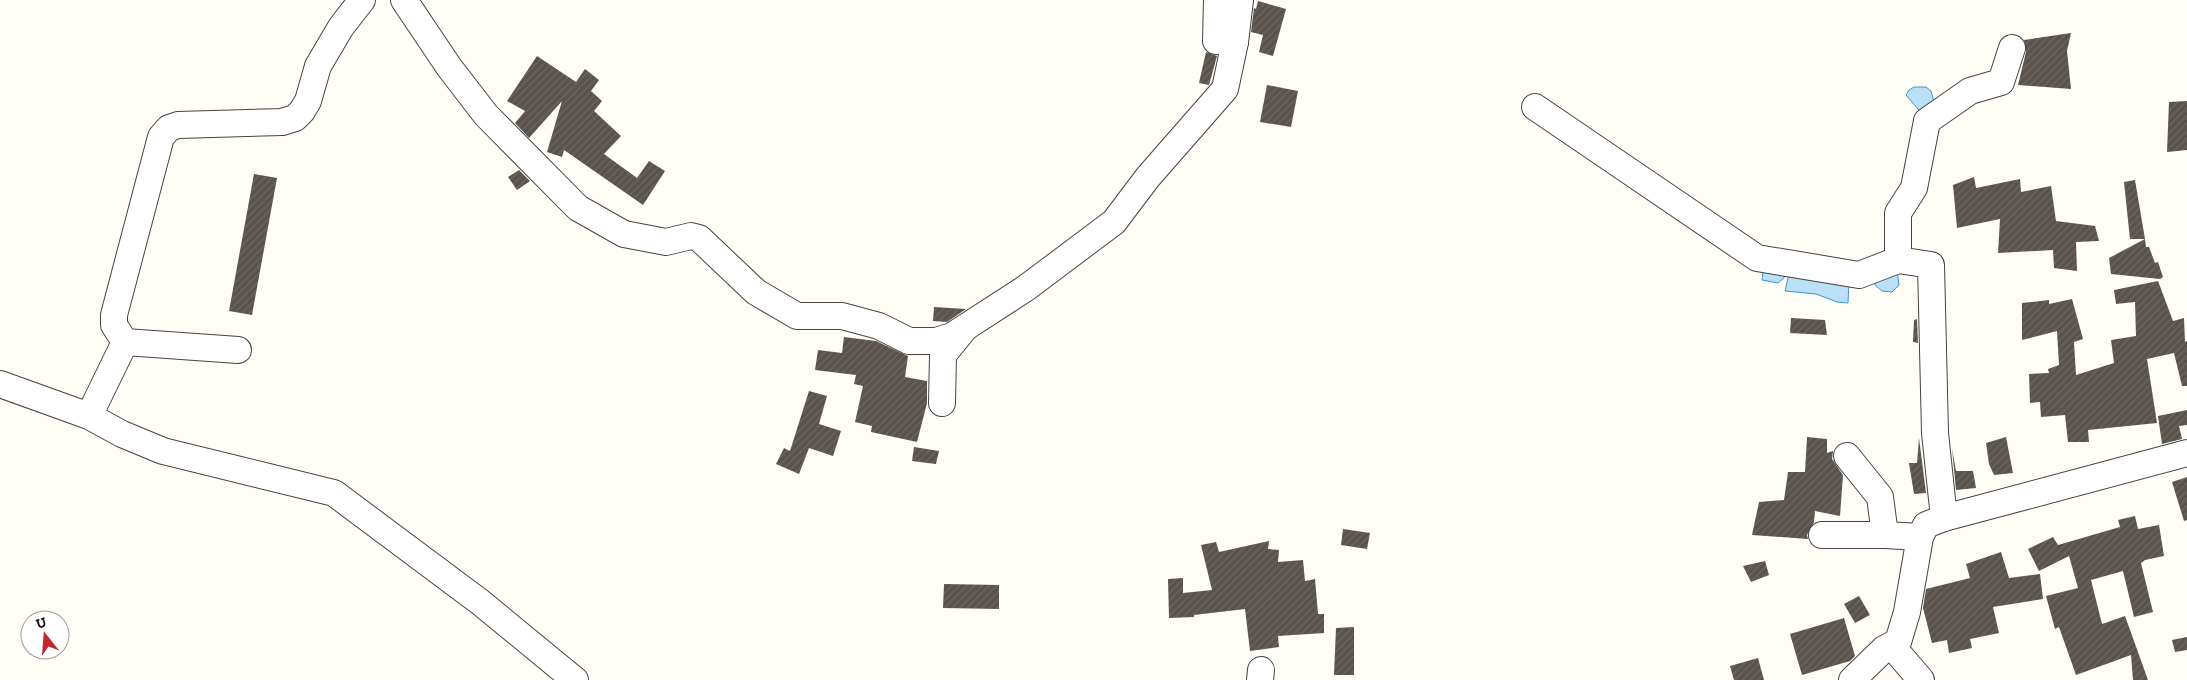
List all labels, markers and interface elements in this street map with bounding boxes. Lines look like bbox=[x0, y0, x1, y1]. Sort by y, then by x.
north arrow bbox=[20, 610, 70, 660]
text: U bbox=[34, 613, 49, 633]

